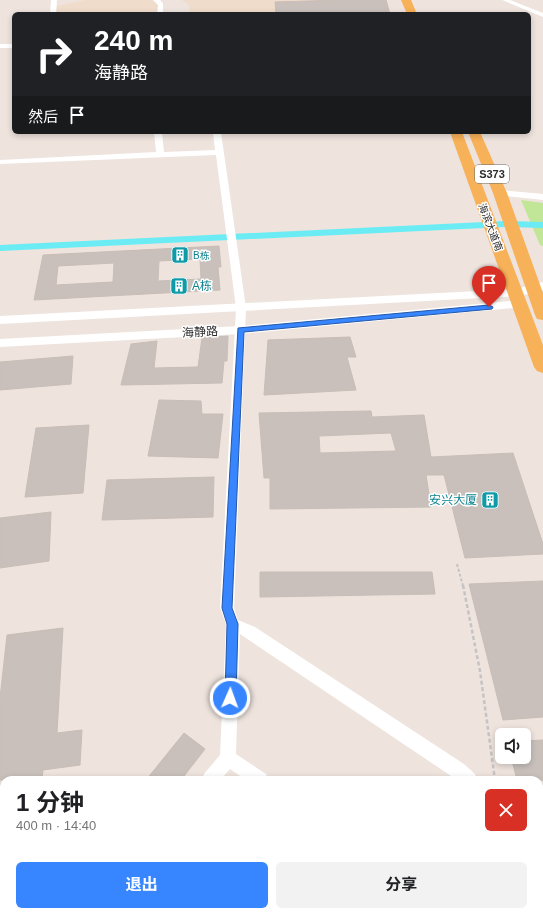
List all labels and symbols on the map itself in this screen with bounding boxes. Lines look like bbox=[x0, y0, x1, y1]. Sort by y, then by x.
road number: S373 bbox=[475, 165, 509, 183]
street label: 海滨大道南 bbox=[476, 202, 505, 252]
building icon: B栋 bbox=[170, 245, 190, 265]
place label: B栋 bbox=[193, 250, 210, 261]
pin bbox=[472, 266, 506, 307]
building icon: A栋 bbox=[169, 276, 189, 296]
place label: A栋 bbox=[192, 279, 212, 293]
street label: 海静路 bbox=[182, 324, 218, 340]
building icon: 安兴大厦 bbox=[480, 490, 500, 510]
place label: 安兴大厦 bbox=[429, 493, 477, 507]
position arrow bbox=[209, 677, 251, 719]

